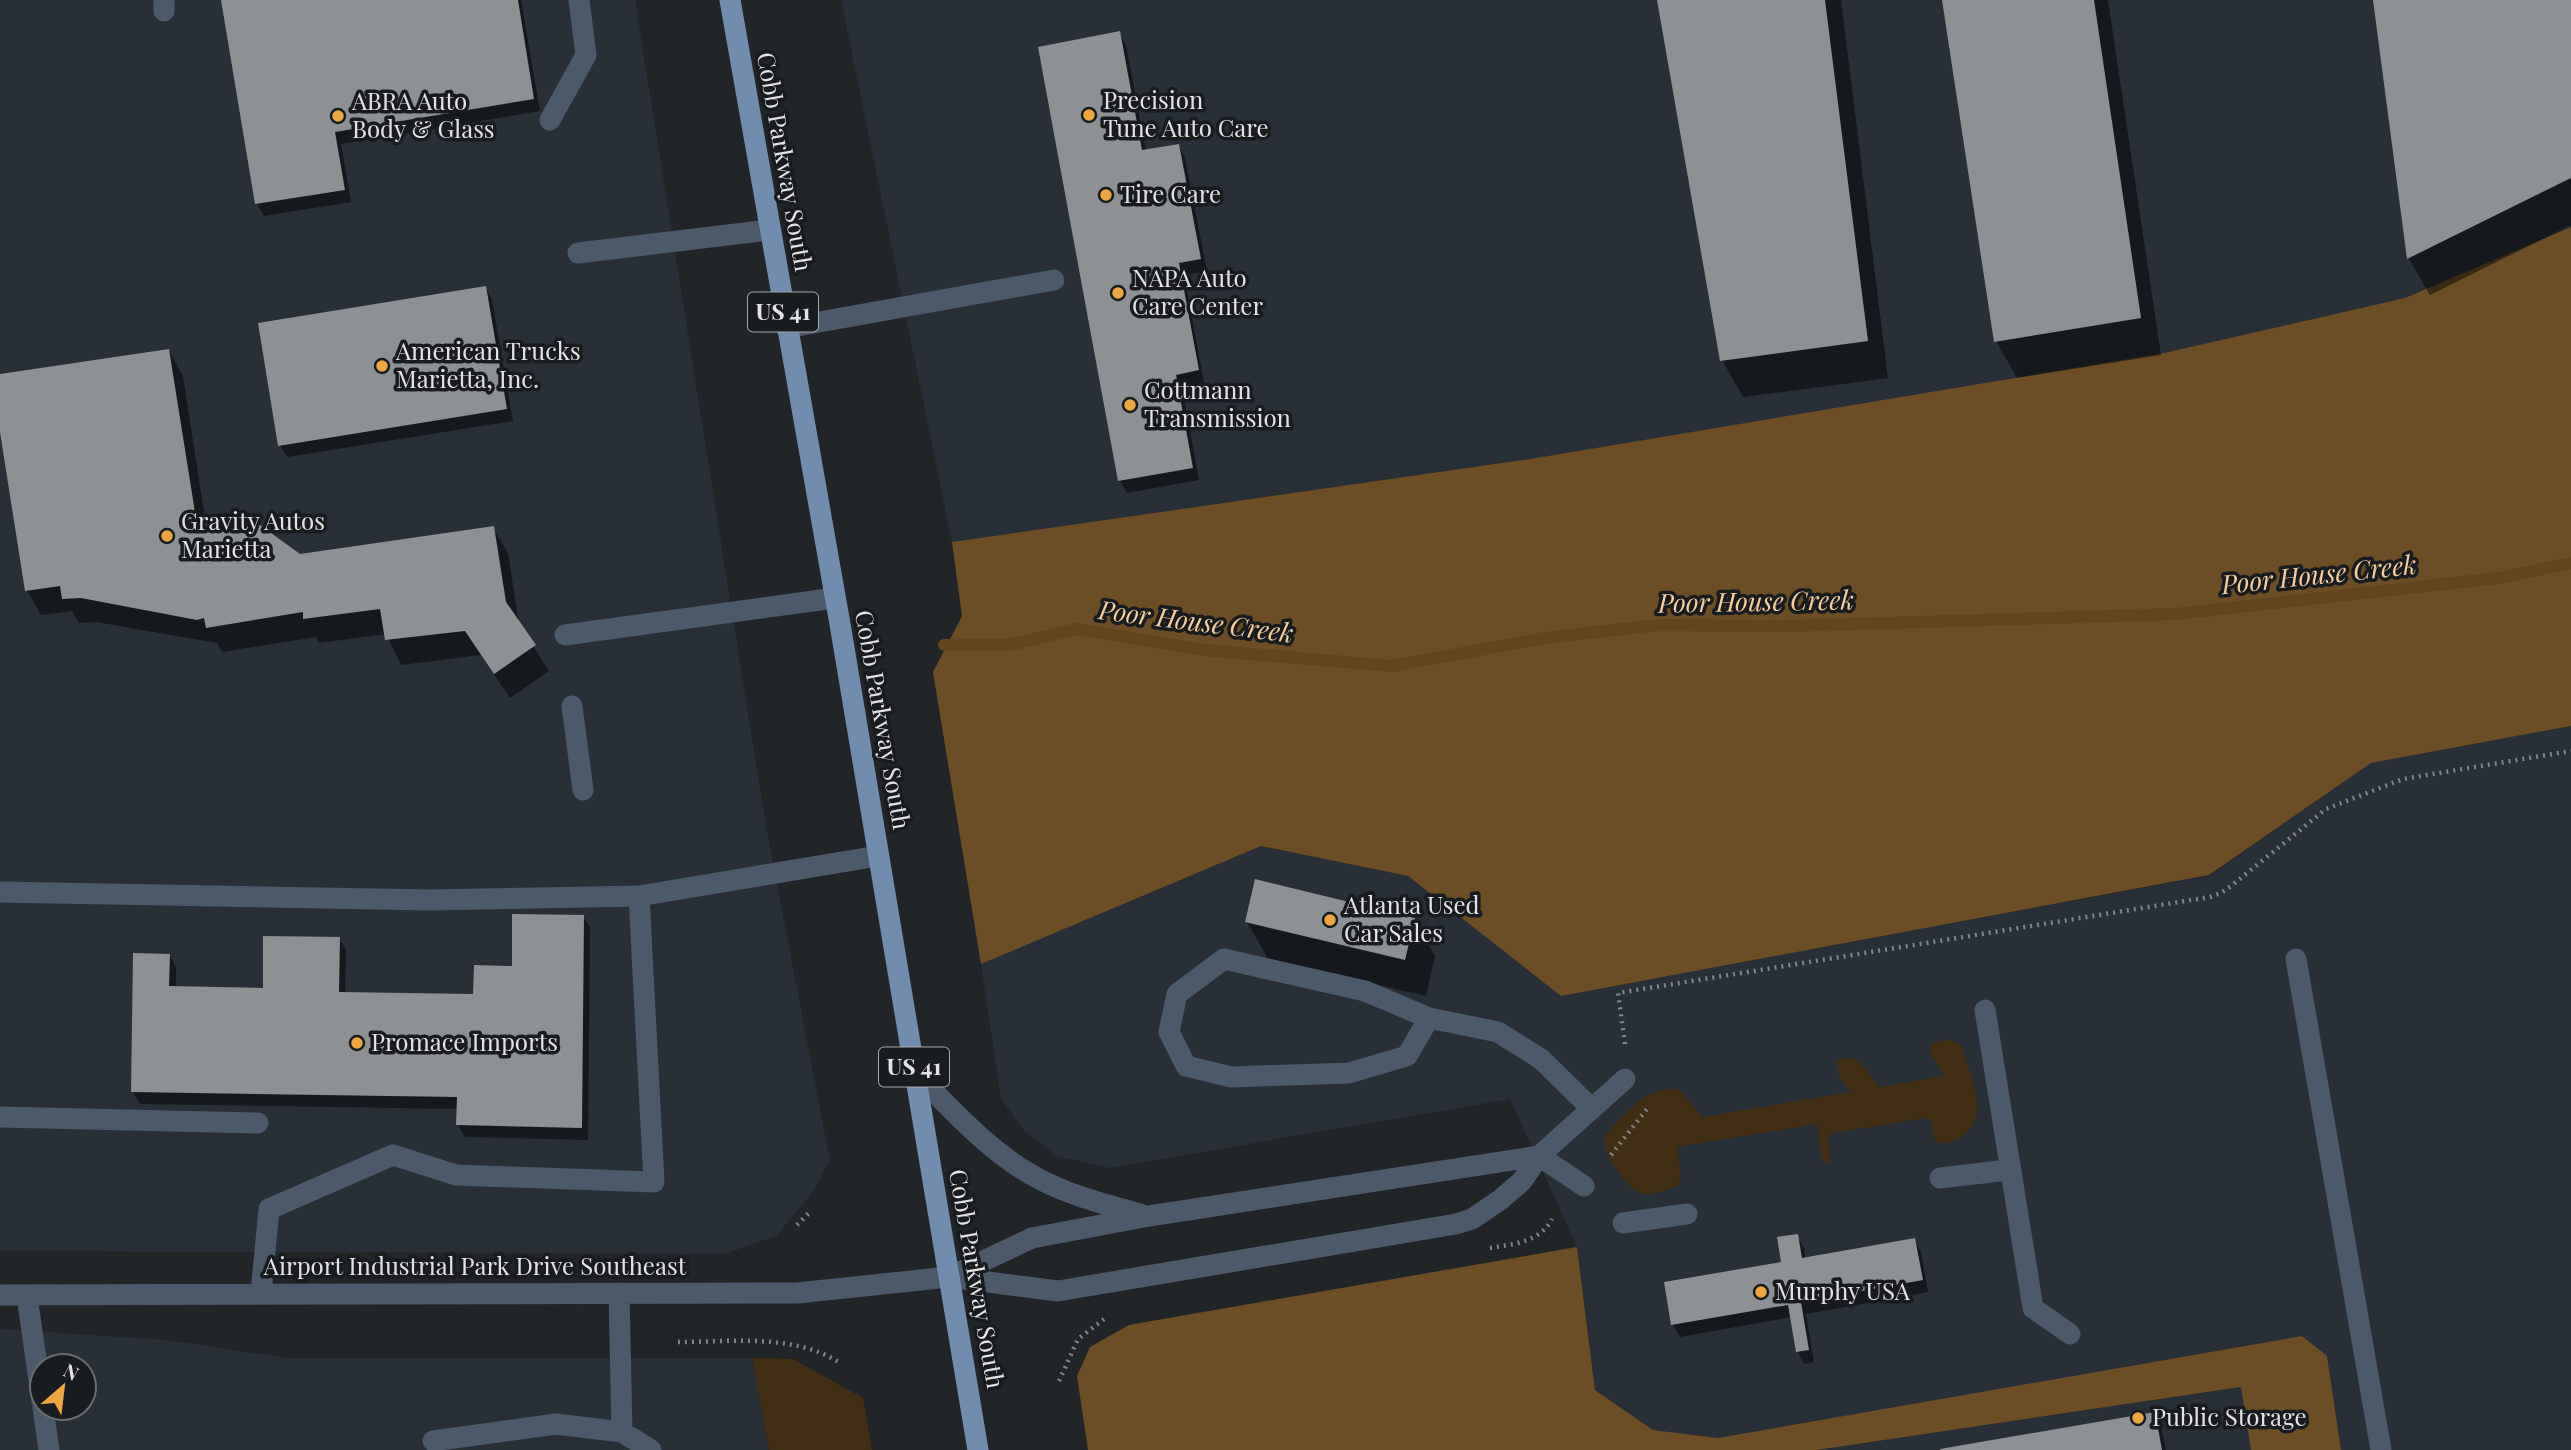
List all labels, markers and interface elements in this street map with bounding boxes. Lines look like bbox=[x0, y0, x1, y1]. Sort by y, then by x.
street label: Cobb Parkway South bbox=[751, 49, 821, 274]
place label: Precision Tune Auto Care bbox=[1103, 83, 1269, 143]
place label: ABRA Auto Body & Glass bbox=[351, 84, 495, 144]
marker: Precision Tune Auto Care bbox=[1081, 107, 1097, 123]
marker: ABRA Auto Body & Glass bbox=[330, 108, 346, 124]
place label: Tire Care bbox=[1120, 177, 1221, 209]
marker: Tire Care bbox=[1098, 187, 1114, 203]
place label: NAPA Auto Care Center bbox=[1132, 261, 1263, 321]
marker: NAPA Auto Care Center bbox=[1110, 285, 1126, 301]
road number: US 41 bbox=[748, 292, 818, 332]
place label: American Trucks Marietta, Inc. bbox=[395, 334, 581, 394]
marker: American Trucks Marietta, Inc. bbox=[374, 358, 390, 374]
place label: Cottmann Transmission bbox=[1144, 373, 1291, 433]
marker: Cottmann Transmission bbox=[1122, 397, 1138, 413]
place label: Gravity Autos Marietta bbox=[181, 504, 325, 564]
marker: Gravity Autos Marietta bbox=[159, 528, 175, 544]
water label: Poor House Creek bbox=[2219, 546, 2418, 601]
water label: Poor House Creek bbox=[1657, 581, 1854, 620]
water label: Poor House Creek bbox=[1096, 591, 1295, 650]
street label: Cobb Parkway South bbox=[849, 607, 919, 832]
place label: Atlanta Used Car Sales bbox=[1343, 888, 1480, 948]
marker: Atlanta Used Car Sales bbox=[1322, 912, 1338, 928]
place label: Promace Imports bbox=[371, 1025, 558, 1057]
marker: Promace Imports bbox=[349, 1035, 365, 1051]
road number: US 41 bbox=[879, 1048, 949, 1086]
street label: Cobb Parkway South bbox=[943, 1166, 1013, 1391]
street label: Airport Industrial Park Drive Southeast bbox=[263, 1249, 687, 1281]
place label: Murphy USA bbox=[1775, 1274, 1911, 1306]
marker: Murphy USA bbox=[1753, 1284, 1769, 1300]
north arrow bbox=[28, 1352, 98, 1422]
text: N bbox=[59, 1356, 84, 1386]
place label: Public Storage bbox=[2152, 1400, 2307, 1432]
marker: Public Storage bbox=[2130, 1410, 2146, 1426]

